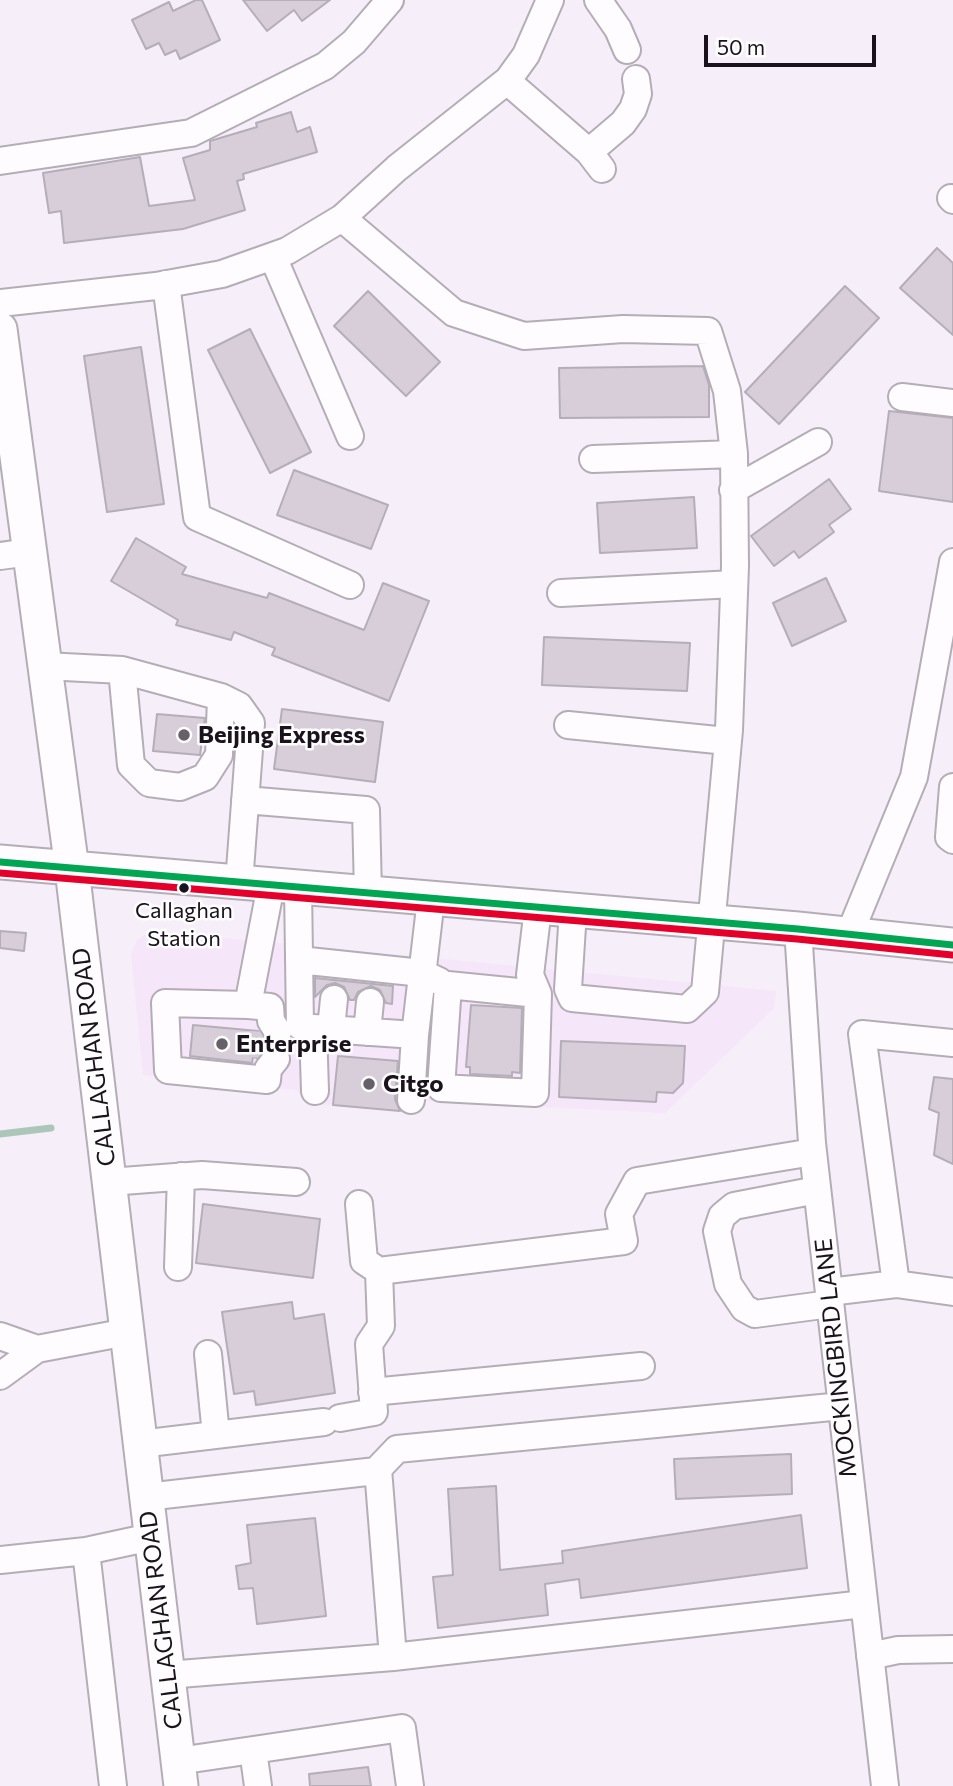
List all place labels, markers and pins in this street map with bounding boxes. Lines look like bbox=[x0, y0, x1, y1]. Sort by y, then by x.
place label: Beijing Express bbox=[198, 721, 365, 749]
marker: Beijing Express bbox=[176, 727, 192, 743]
marker: Callaghan Station bbox=[177, 881, 191, 895]
place label: Callaghan Station bbox=[135, 898, 233, 950]
place label: Enterprise bbox=[236, 1030, 351, 1058]
marker: Enterprise bbox=[214, 1036, 230, 1052]
place label: Citgo bbox=[383, 1070, 444, 1098]
marker: Citgo bbox=[361, 1076, 377, 1092]

